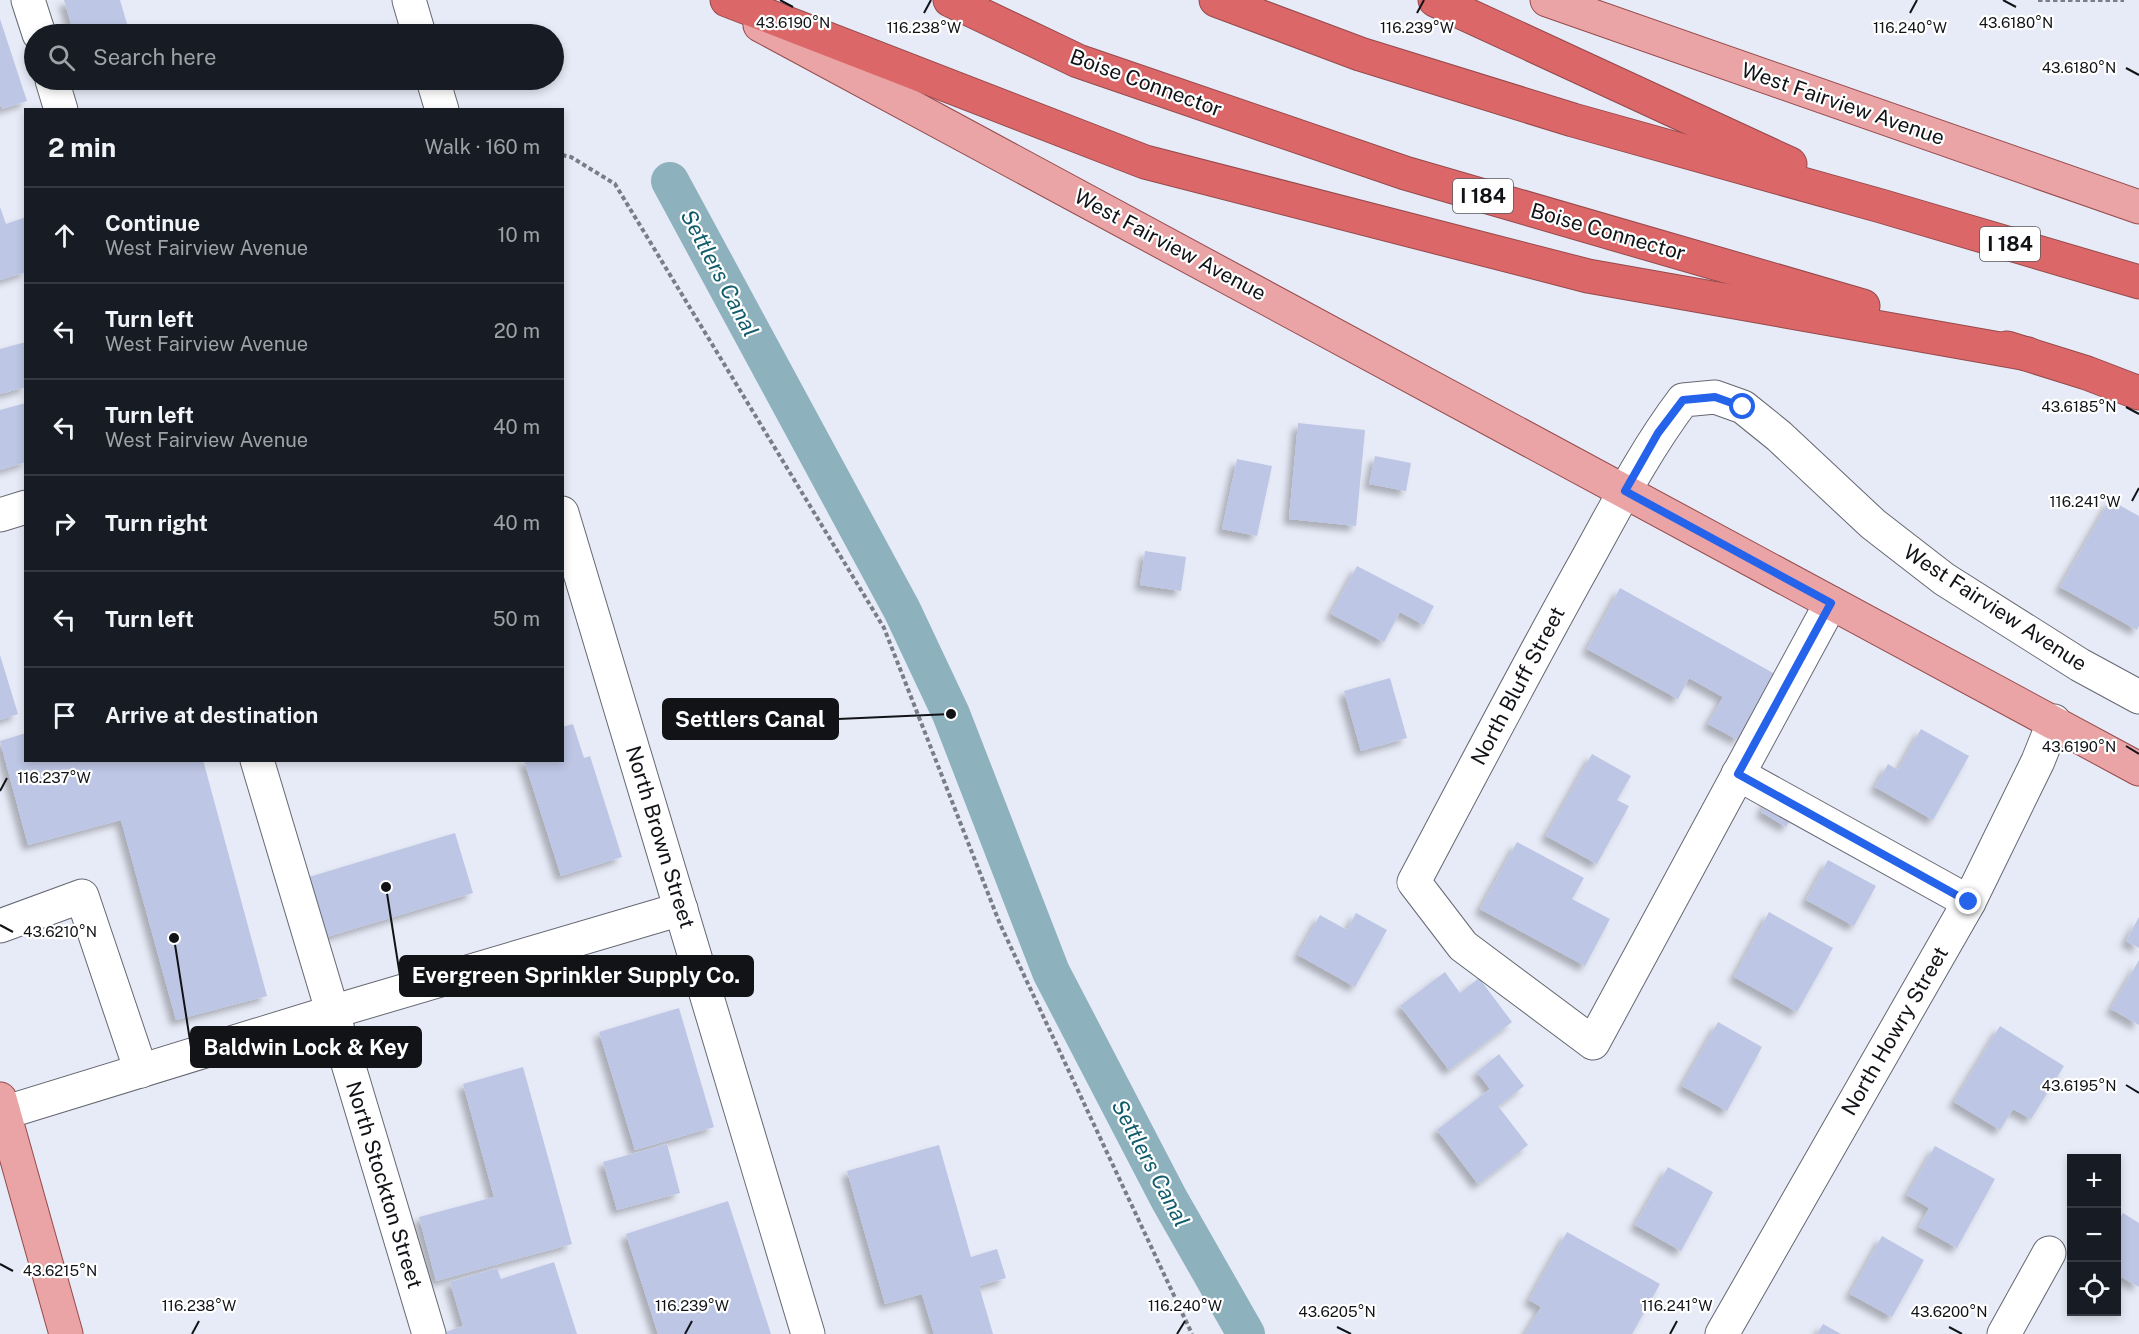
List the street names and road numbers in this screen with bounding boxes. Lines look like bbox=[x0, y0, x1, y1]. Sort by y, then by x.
street label: Boise Connector bbox=[1067, 43, 1226, 122]
street label: West Fairview Avenue bbox=[1738, 57, 1948, 150]
road number: I 184 bbox=[1453, 179, 1513, 213]
street label: West Fairview Avenue bbox=[1070, 183, 1270, 306]
street label: Boise Connector bbox=[1528, 197, 1689, 266]
road number: I 184 bbox=[1980, 227, 2040, 261]
street label: West Fairview Avenue bbox=[1899, 539, 2092, 676]
street label: North Bluff Street bbox=[1465, 602, 1570, 769]
street label: North Brown Street bbox=[621, 743, 700, 931]
street label: North Howry Street bbox=[1836, 942, 1953, 1120]
street label: North Stockton Street bbox=[341, 1078, 428, 1291]

